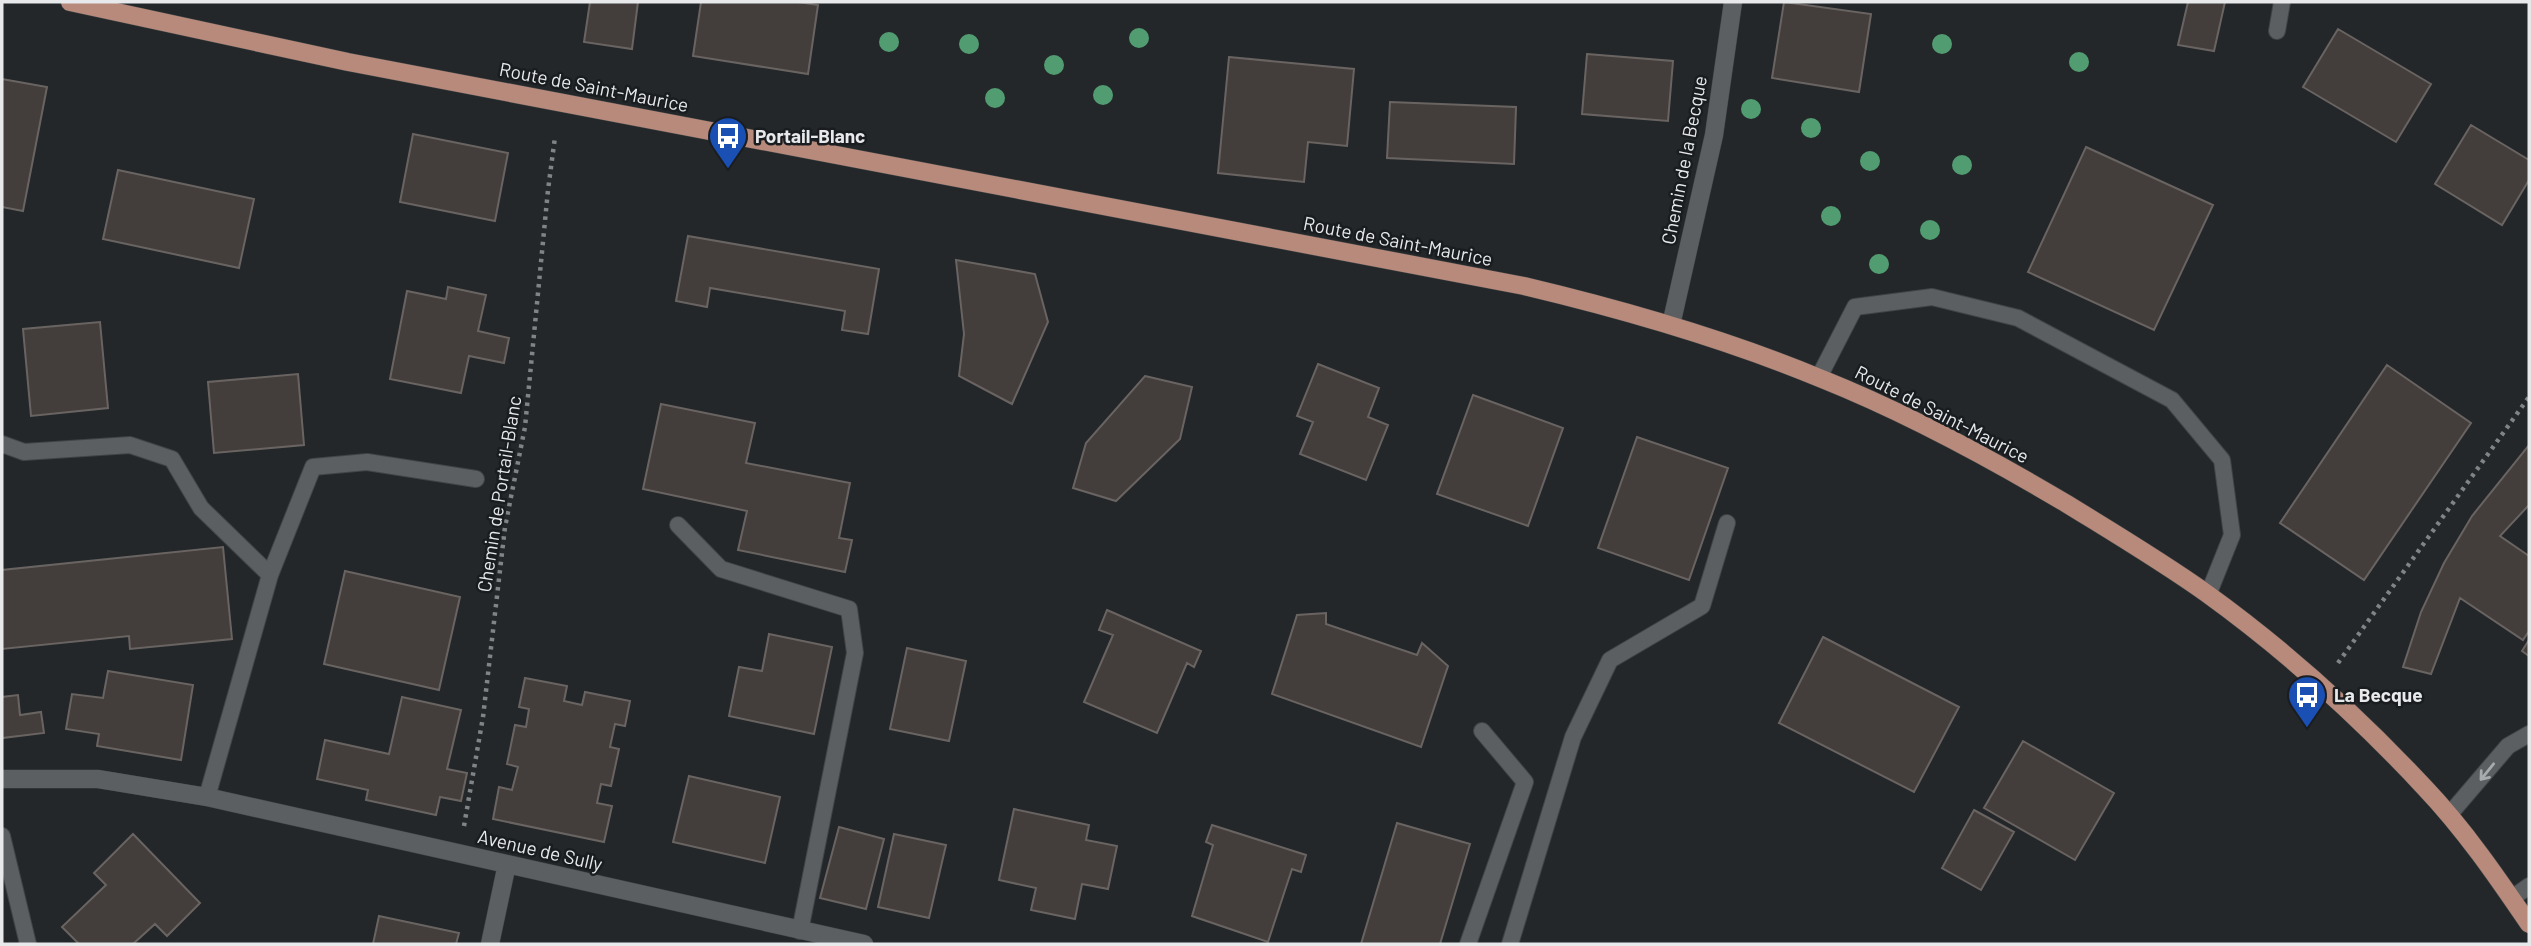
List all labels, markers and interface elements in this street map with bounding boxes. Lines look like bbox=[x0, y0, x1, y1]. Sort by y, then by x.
street label: Route de Saint-Maurice bbox=[498, 57, 691, 116]
street label: Chemin de la Becque bbox=[1656, 74, 1711, 246]
bus stop icon: Portail-Blanc bbox=[707, 115, 749, 170]
place label: Portail-Blanc bbox=[755, 124, 865, 147]
street label: Route de Saint-Maurice bbox=[1302, 211, 1495, 270]
street label: Route de Saint-Maurice bbox=[1851, 360, 2033, 467]
street label: Chemin de Portail-Blanc bbox=[472, 394, 525, 594]
bus stop icon: La Becque bbox=[2286, 674, 2328, 729]
place label: La Becque bbox=[2334, 683, 2423, 706]
one-way arrow bbox=[2479, 762, 2495, 780]
street label: Avenue de Sully bbox=[476, 824, 605, 875]

